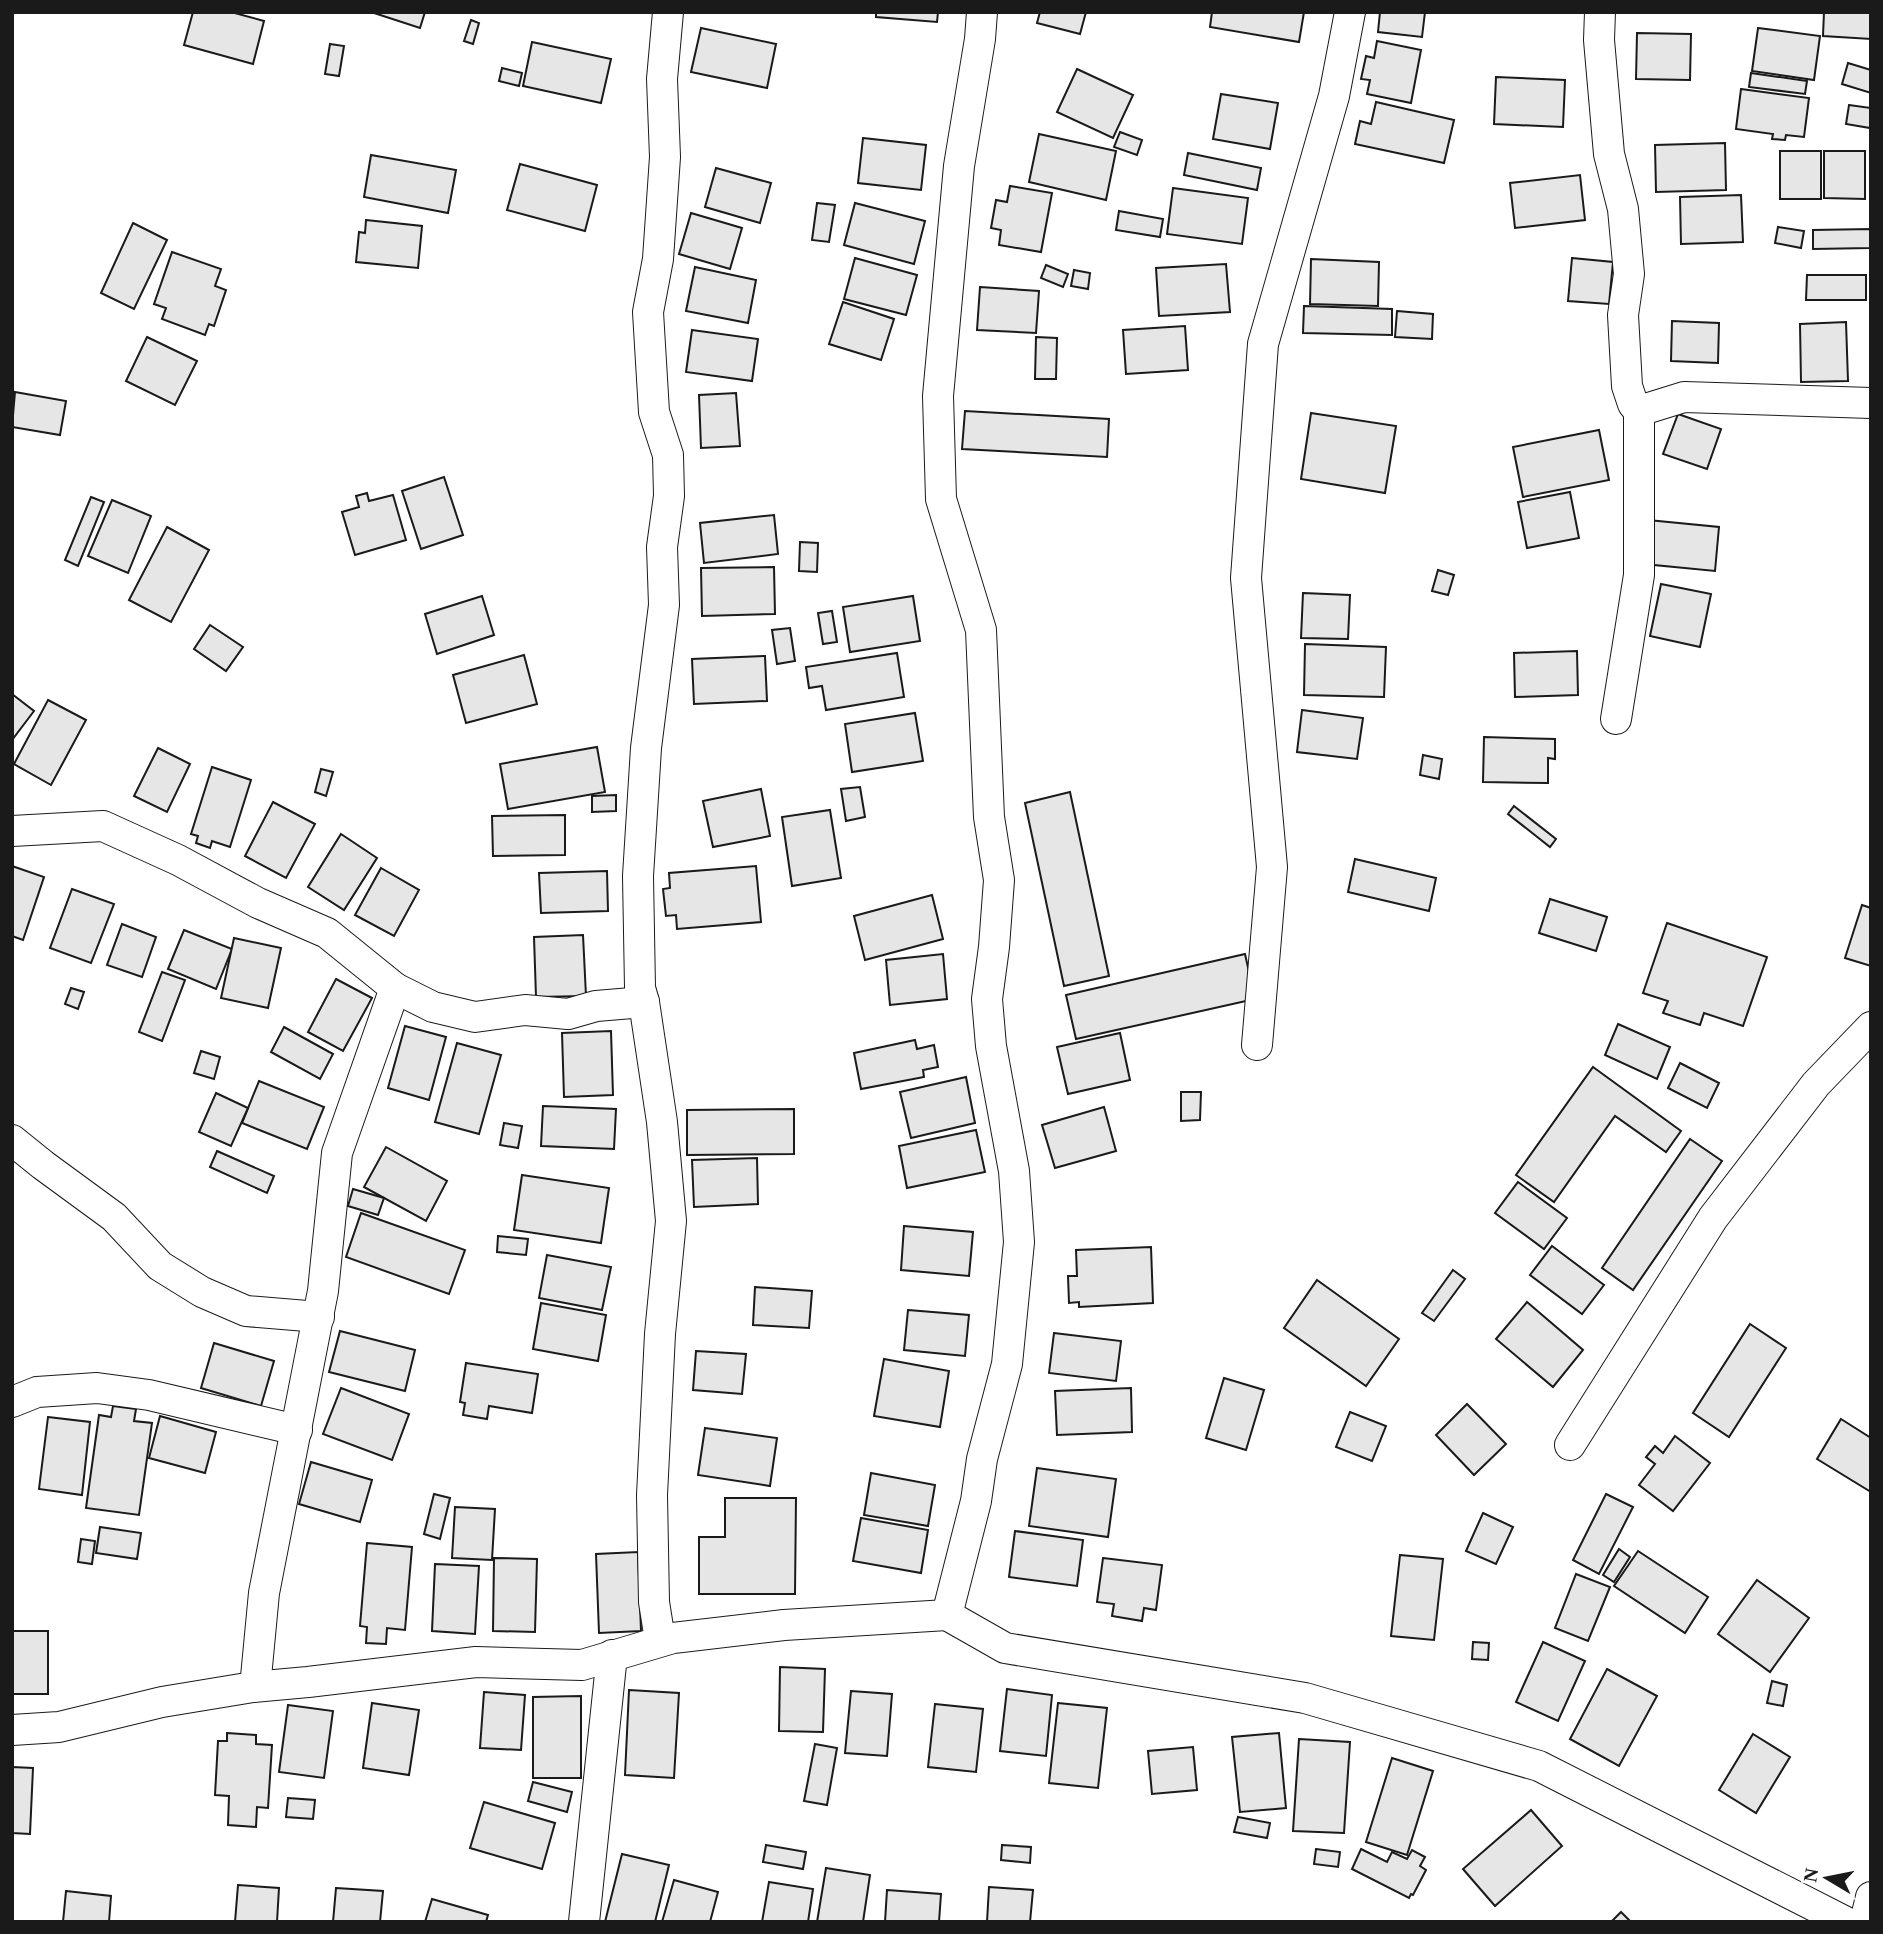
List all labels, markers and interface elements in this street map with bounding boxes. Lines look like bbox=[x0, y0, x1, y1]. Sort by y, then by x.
north arrow bbox=[1792, 1843, 1862, 1913]
text: N bbox=[1799, 1866, 1822, 1884]

